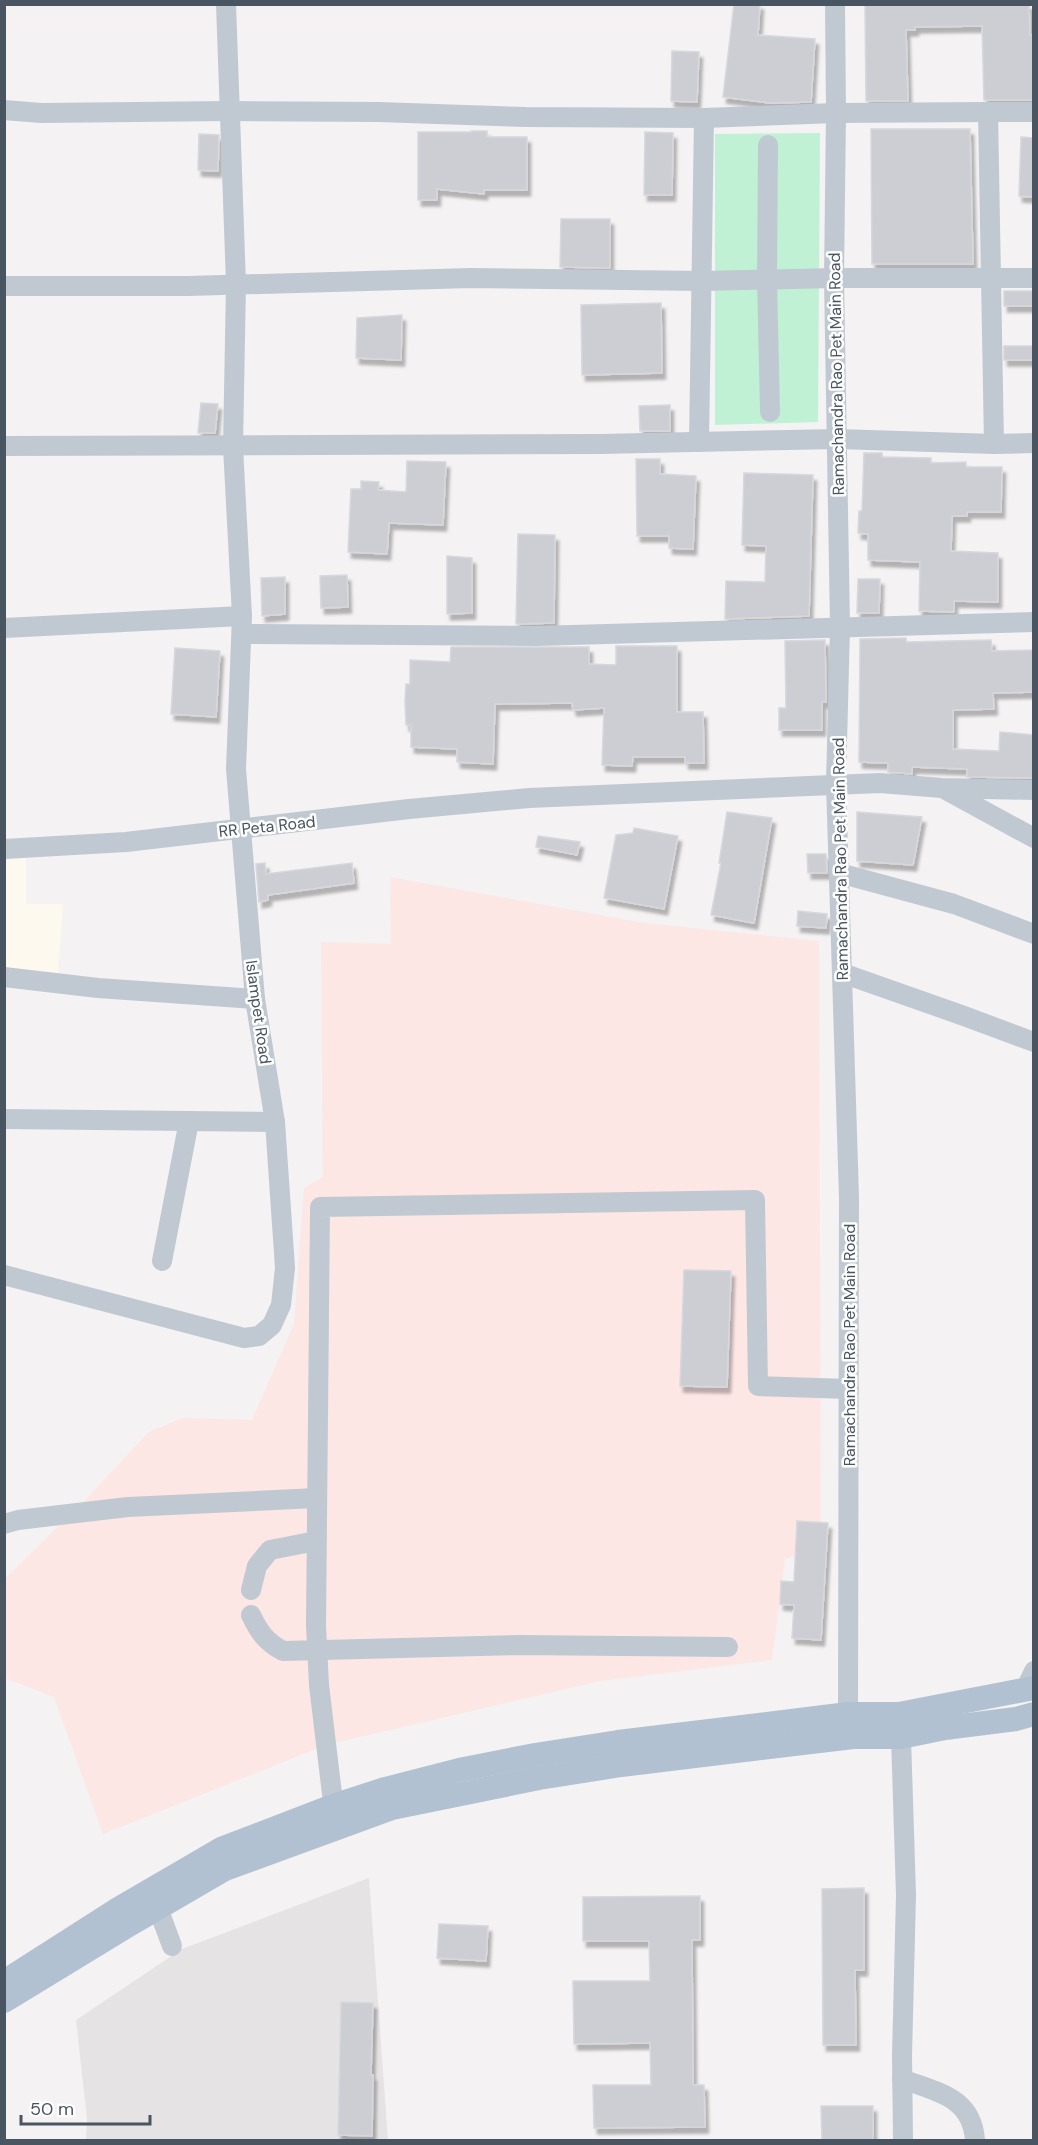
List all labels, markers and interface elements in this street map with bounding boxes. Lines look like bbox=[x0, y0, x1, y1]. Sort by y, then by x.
street label: Ramachandra Rao Pet Main Road bbox=[824, 252, 849, 495]
street label: Ramachandra Rao Pet Main Road bbox=[828, 737, 853, 980]
street label: RR Peta Road bbox=[218, 811, 317, 842]
street label: Islampet Road bbox=[241, 959, 276, 1065]
street label: Ramachandra Rao Pet Main Road bbox=[839, 1224, 860, 1466]
scale bar bbox=[21, 2088, 150, 2126]
text: 50 m bbox=[30, 2097, 74, 2121]

